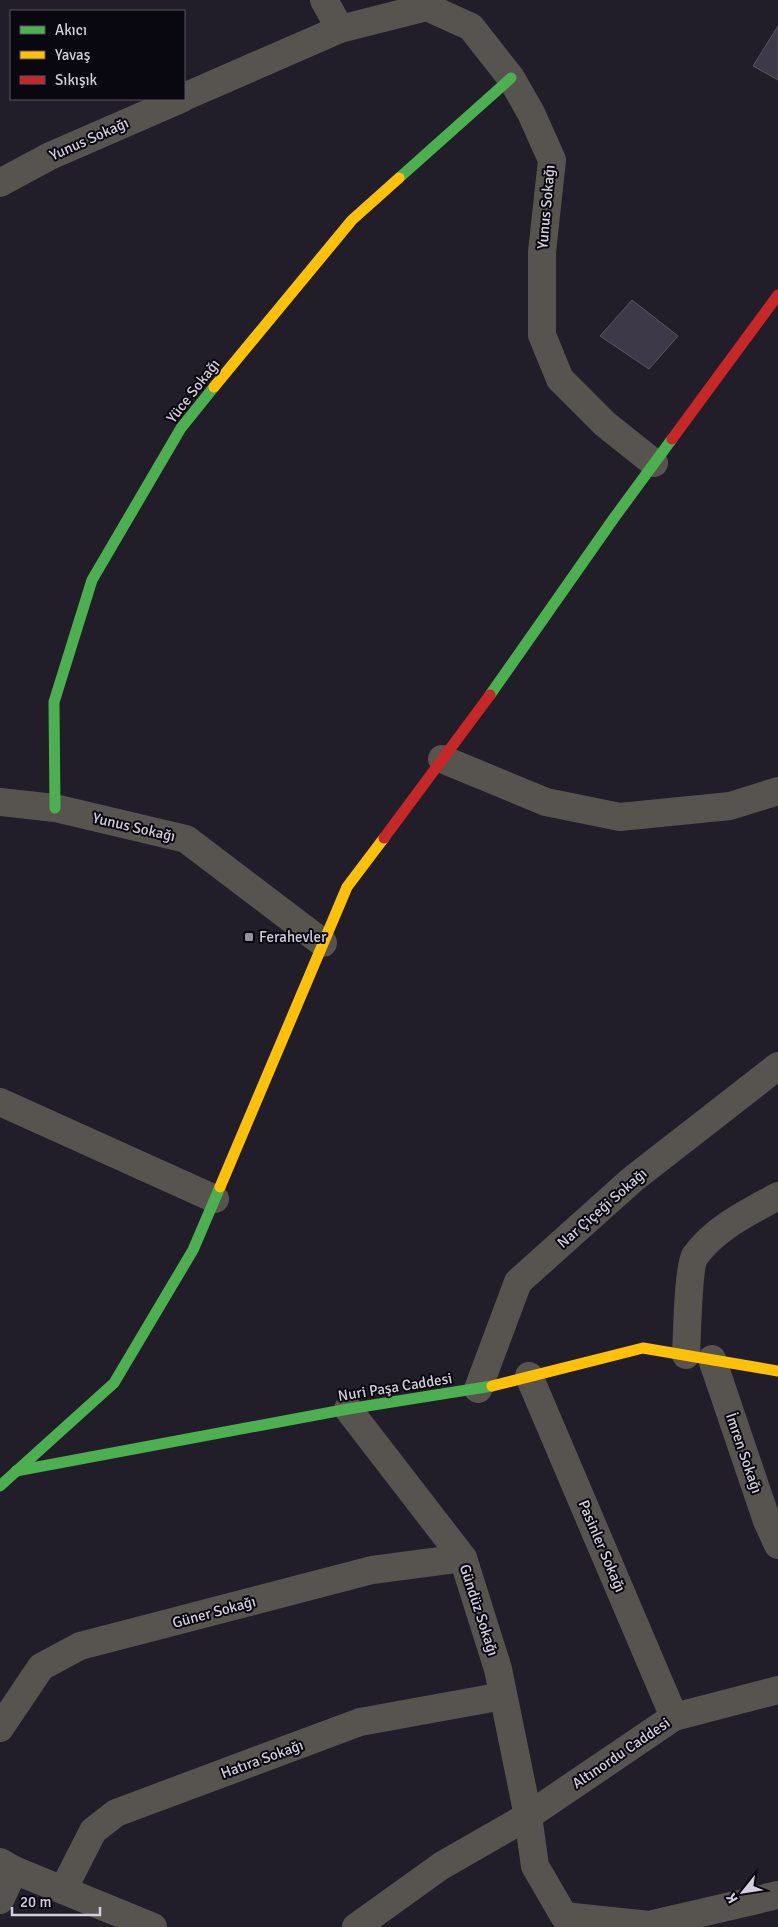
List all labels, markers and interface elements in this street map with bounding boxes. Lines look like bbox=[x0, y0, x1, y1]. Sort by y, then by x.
legend bbox=[10, 10, 185, 100]
text: Akıcı bbox=[55, 21, 87, 39]
text: Yavaş bbox=[55, 46, 91, 64]
text: Sıkışık bbox=[55, 71, 98, 89]
street label: Yunus Sokağı bbox=[47, 114, 131, 164]
street label: Yunus Sokağı bbox=[533, 164, 559, 250]
street label: Yüce Sokağı bbox=[162, 355, 224, 427]
street label: Yunus Sokağı bbox=[91, 809, 177, 845]
place label: Ferahevler bbox=[259, 928, 327, 946]
marker: Ferahevler bbox=[243, 931, 255, 943]
street label: Nar Çiçeği Sokağı bbox=[554, 1164, 650, 1252]
street label: Nuri Paşa Caddesi bbox=[337, 1369, 453, 1405]
street label: İmren Sokağı bbox=[722, 1410, 766, 1496]
street label: Pasinler Sokağı bbox=[574, 1497, 630, 1595]
street label: Gündüz Sokağı bbox=[456, 1562, 502, 1658]
street label: Güner Sokağı bbox=[170, 1592, 258, 1632]
street label: Altınordu Caddesi bbox=[569, 1714, 673, 1792]
street label: Hatıra Sokağı bbox=[218, 1736, 306, 1782]
north arrow bbox=[718, 1867, 768, 1917]
scale bar bbox=[12, 1884, 100, 1916]
text: K bbox=[722, 1890, 742, 1906]
text: 20 m bbox=[20, 1893, 51, 1911]

